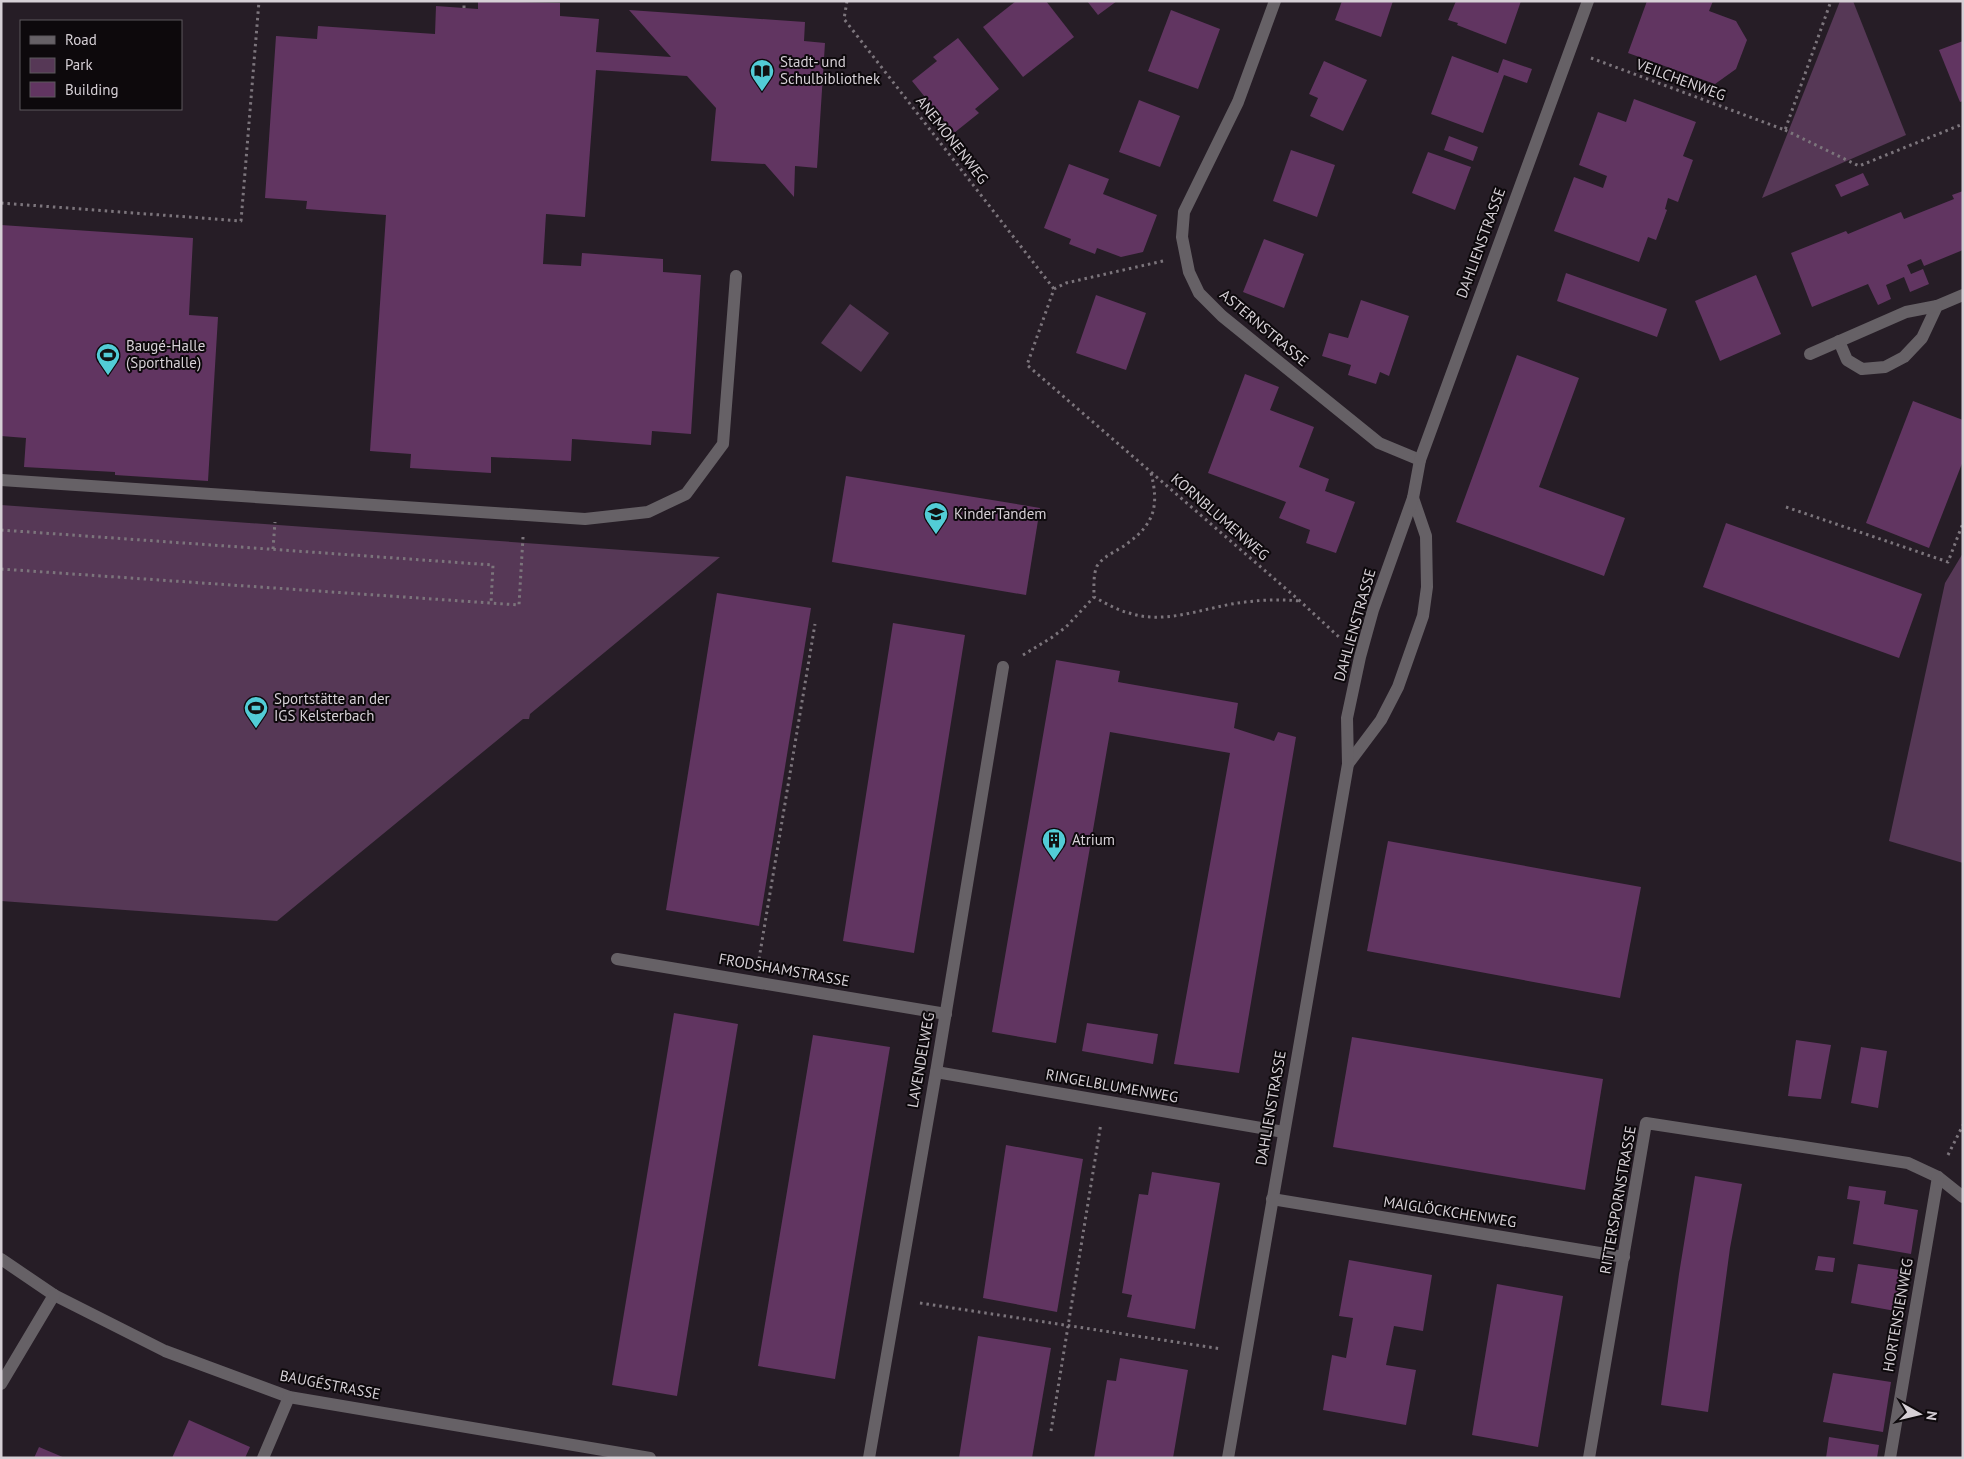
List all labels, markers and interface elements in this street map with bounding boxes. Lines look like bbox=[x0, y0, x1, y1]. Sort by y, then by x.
legend bbox=[20, 20, 182, 110]
text: Road bbox=[65, 30, 97, 49]
place label: Stadt- und Schulbibliothek bbox=[780, 52, 881, 88]
street label: VEILCHENWEG bbox=[1633, 54, 1729, 105]
text: Park bbox=[65, 55, 93, 74]
library icon: Stadt- und Schulbibliothek bbox=[749, 58, 775, 92]
text: Building bbox=[65, 80, 119, 99]
street label: ANEMONENWEG bbox=[912, 92, 993, 188]
street label: DAHLIENSTRASSE bbox=[1452, 185, 1509, 301]
street label: ASTERNSTRASSE bbox=[1216, 285, 1312, 370]
place label: Baugé-Halle (Sporthalle) bbox=[126, 336, 205, 372]
sports icon: Baugé-Halle (Sporthalle) bbox=[95, 342, 121, 376]
street label: KORNBLUMENWEG bbox=[1167, 469, 1273, 564]
school or university icon: KinderTandem bbox=[923, 501, 949, 535]
place label: KinderTandem bbox=[954, 504, 1046, 523]
street label: DAHLIENSTRASSE bbox=[1329, 566, 1380, 683]
place label: Sportstätte an der IGS Kelsterbach bbox=[274, 689, 390, 725]
sports icon: Sportstätte an der IGS Kelsterbach bbox=[243, 695, 269, 729]
building icon: Atrium bbox=[1041, 827, 1067, 861]
place label: Atrium bbox=[1072, 830, 1115, 849]
street label: FRODSHAMSTRASSE bbox=[717, 949, 851, 990]
street label: LAVENDELWEG bbox=[903, 1011, 938, 1109]
street label: DAHLIENSTRASSE bbox=[1251, 1049, 1290, 1167]
street label: RINGELBLUMENWEG bbox=[1044, 1064, 1180, 1107]
street label: RITTERSPORNSTRASSE bbox=[1595, 1124, 1640, 1276]
street label: MAIGLÖCKCHENWEG bbox=[1382, 1192, 1518, 1231]
street label: HORTENSIENWEG bbox=[1878, 1257, 1917, 1373]
street label: BAUGÉSTRASSE bbox=[278, 1365, 382, 1404]
north arrow bbox=[1894, 1389, 1944, 1439]
text: N bbox=[1922, 1410, 1941, 1422]

